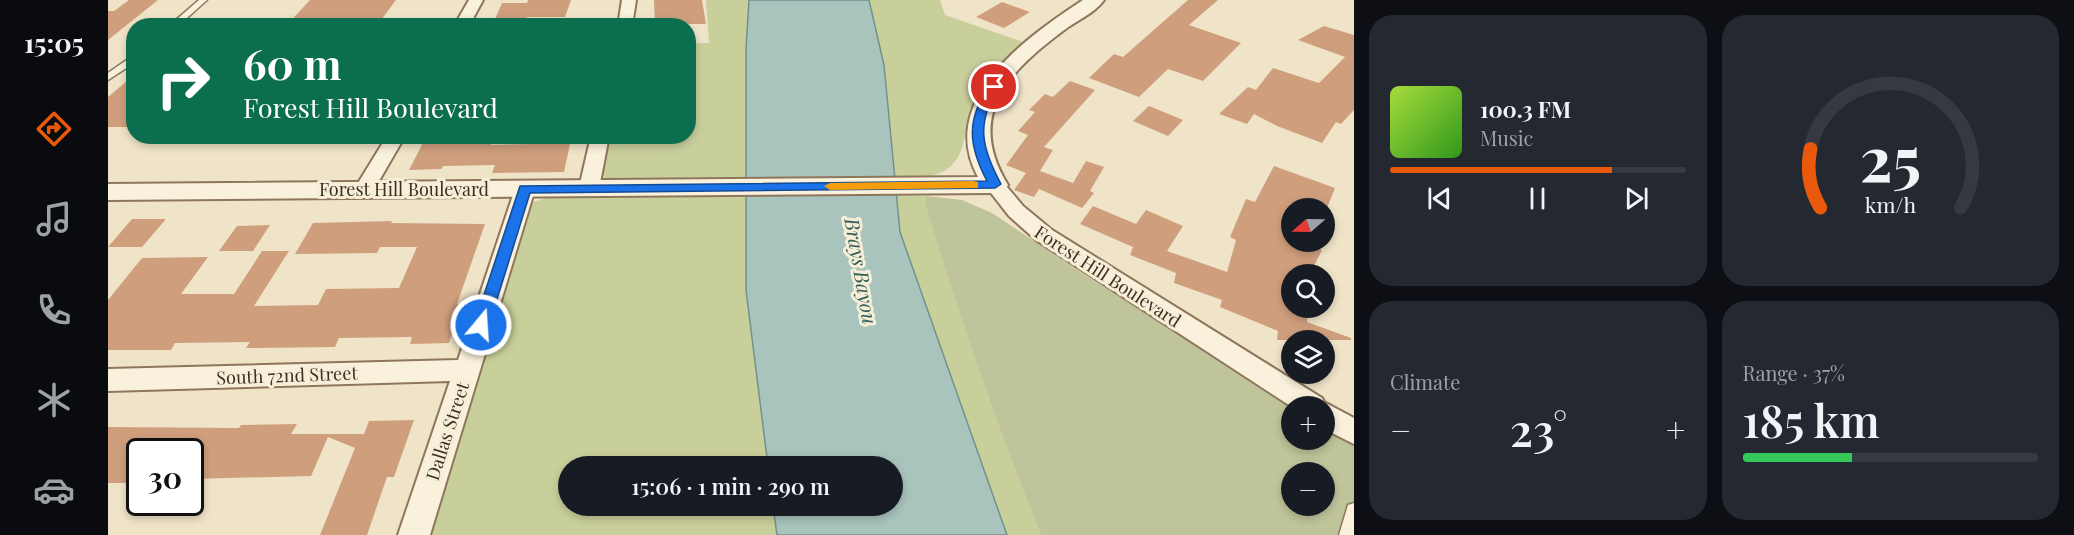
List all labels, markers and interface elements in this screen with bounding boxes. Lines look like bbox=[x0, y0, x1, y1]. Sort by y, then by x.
text: 15:05 bbox=[24, 24, 84, 60]
text: 60 m bbox=[243, 35, 341, 91]
icon: right bbox=[144, 42, 222, 120]
pin bbox=[968, 61, 1019, 112]
icon: arrive bbox=[977, 70, 1010, 103]
text: Forest Hill Boulevard bbox=[243, 89, 498, 125]
text: 100.3 FM bbox=[1480, 94, 1571, 124]
icon: directions bbox=[33, 108, 75, 150]
text: 25 bbox=[1860, 114, 1921, 198]
text: Music bbox=[1480, 124, 1533, 151]
street label: Forest Hill Boulevard bbox=[319, 177, 490, 201]
icon: previous bbox=[1423, 182, 1456, 215]
icon: pause bbox=[1521, 182, 1554, 215]
icon: next bbox=[1620, 182, 1653, 215]
text: km/h bbox=[1865, 190, 1916, 218]
icon: music bbox=[33, 198, 75, 240]
north arrow bbox=[1281, 198, 1335, 252]
map controls bbox=[1281, 198, 1335, 516]
water label: Brays Bayou bbox=[839, 215, 885, 326]
street label: Forest Hill Boulevard bbox=[1030, 220, 1186, 333]
button: search bbox=[1281, 264, 1335, 318]
icon: phone bbox=[33, 289, 75, 331]
position arrow bbox=[449, 293, 513, 357]
button: layers bbox=[1281, 330, 1335, 384]
text: Range · 37% bbox=[1743, 359, 1845, 386]
street label: South 72nd Street bbox=[216, 361, 359, 389]
text: Climate bbox=[1390, 368, 1460, 395]
street label: Dallas Street bbox=[420, 378, 474, 483]
icon: climate bbox=[33, 379, 75, 421]
text: 185 km bbox=[1743, 389, 1880, 449]
button: + bbox=[1281, 396, 1335, 450]
text: 23° bbox=[1510, 398, 1567, 458]
text: − bbox=[1390, 407, 1411, 451]
text: + bbox=[1666, 407, 1685, 451]
speed limit sign: 30 bbox=[126, 438, 204, 516]
button: − bbox=[1281, 462, 1335, 516]
icon: car bbox=[33, 469, 75, 511]
text: 15:06 · 1 min · 290 m bbox=[631, 471, 830, 501]

